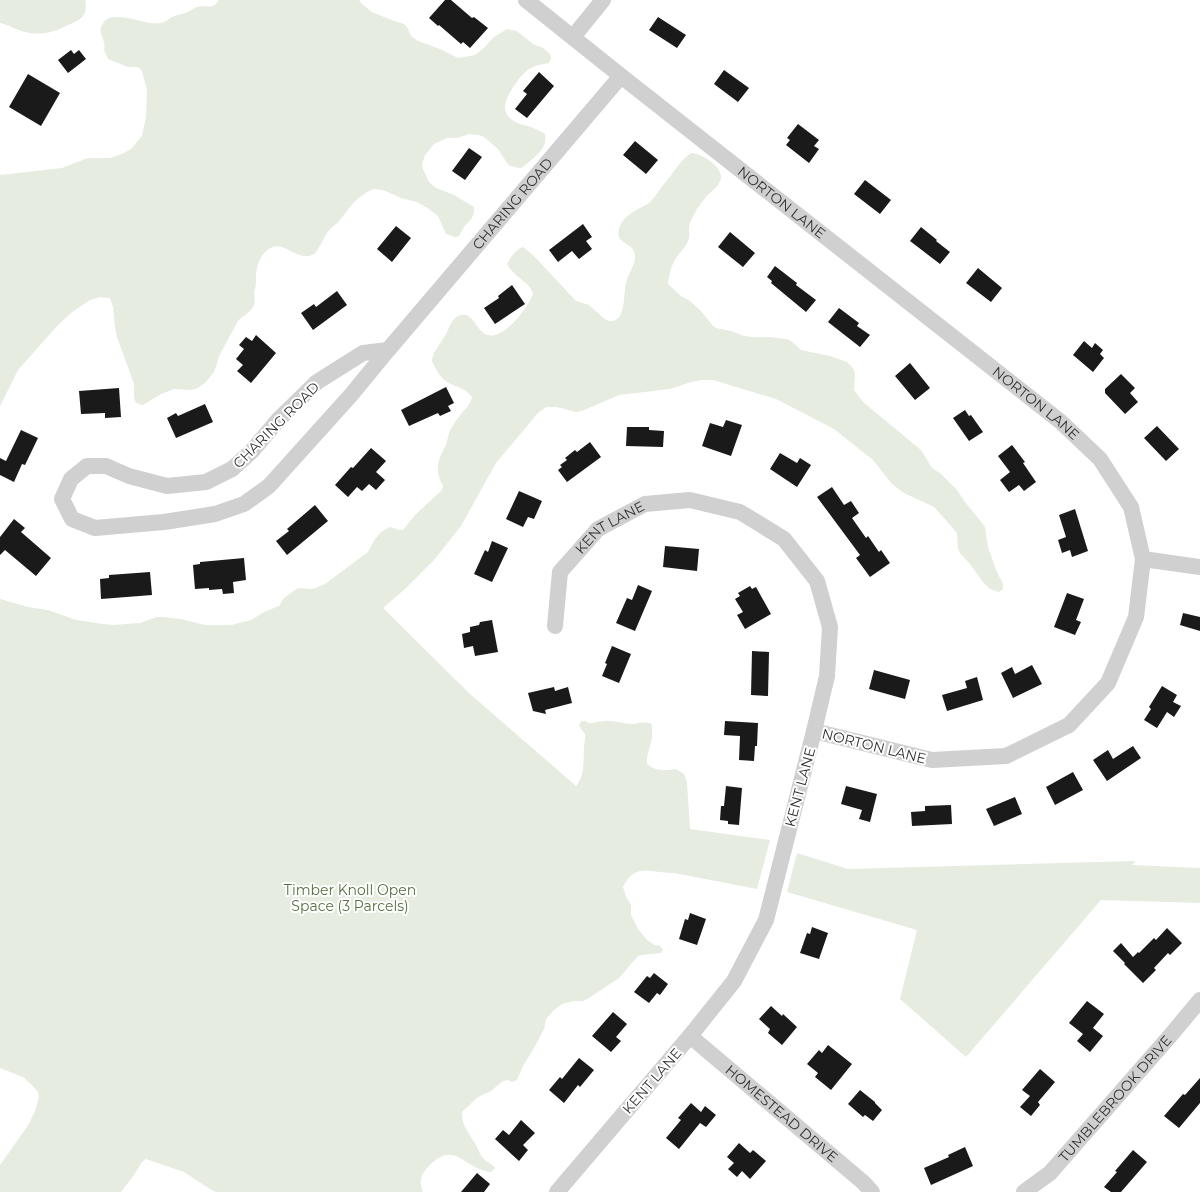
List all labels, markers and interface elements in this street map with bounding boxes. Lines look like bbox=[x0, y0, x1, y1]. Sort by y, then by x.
street label: CHARING ROAD bbox=[468, 154, 556, 253]
street label: NORTON LANE bbox=[734, 162, 829, 242]
street label: NORTON LANE bbox=[989, 362, 1083, 444]
street label: CHARING ROAD bbox=[229, 378, 323, 472]
street label: KENT LANE bbox=[571, 497, 647, 558]
street label: NORTON LANE bbox=[820, 724, 928, 768]
street label: KENT LANE bbox=[781, 745, 819, 829]
park label: Timber Knoll Open Space (3 Parcels) bbox=[284, 881, 416, 915]
street label: TUMBLEBROOK DRIVE bbox=[1055, 1031, 1176, 1166]
street label: KENT LANE bbox=[618, 1044, 686, 1118]
street label: HOMESTEAD DRIVE bbox=[722, 1061, 842, 1166]

